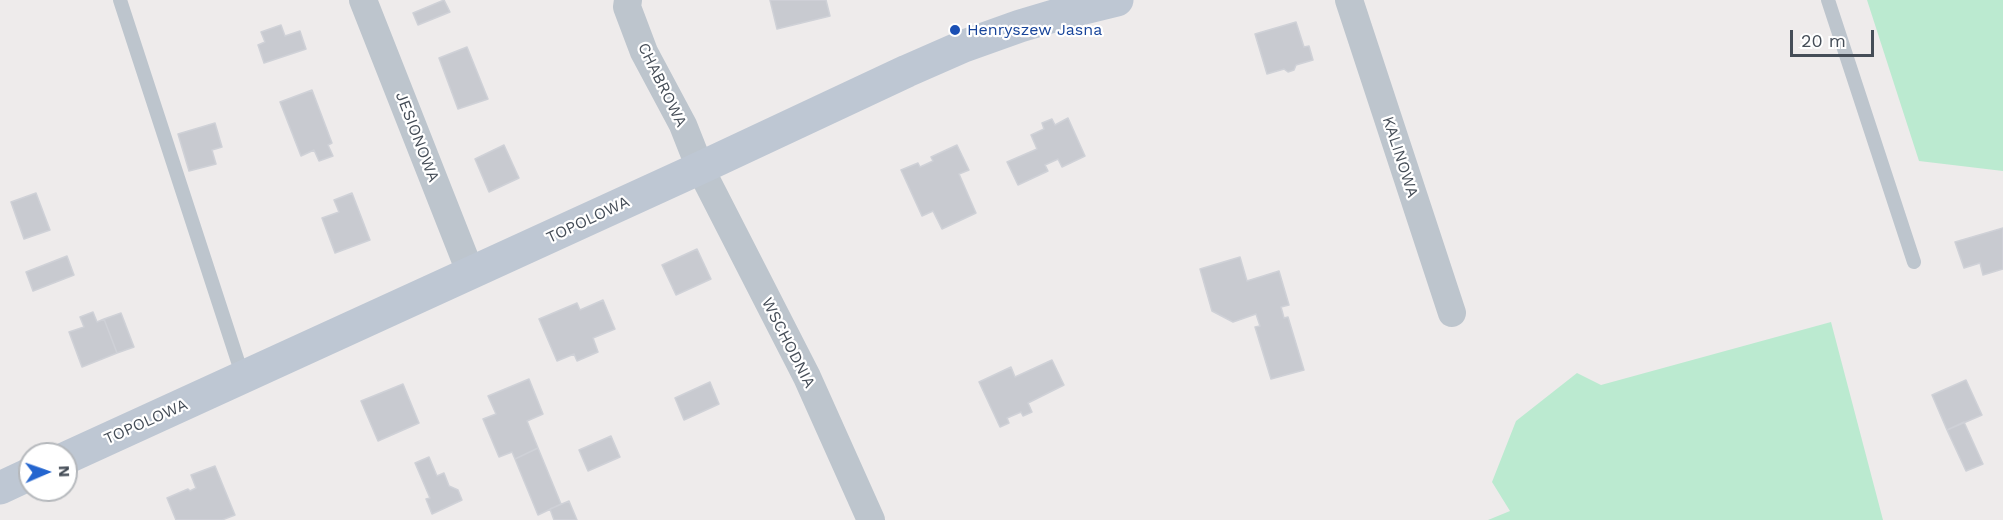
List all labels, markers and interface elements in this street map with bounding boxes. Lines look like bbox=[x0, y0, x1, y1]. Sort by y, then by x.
scale bar bbox=[1793, 18, 1877, 56]
place label: Henryszew Jasna bbox=[967, 20, 1102, 40]
marker: Henryszew Jasna bbox=[948, 23, 962, 37]
text: 20 m bbox=[1801, 30, 1846, 51]
street label: CHABROWA bbox=[633, 40, 691, 130]
street label: JESIONOWA bbox=[391, 89, 443, 185]
street label: KALINOWA bbox=[1378, 114, 1422, 200]
street label: TOPOLOWA bbox=[543, 192, 633, 248]
street label: WSCHODNIA bbox=[757, 295, 819, 391]
street label: TOPOLOWA bbox=[101, 395, 191, 449]
north arrow bbox=[18, 442, 78, 502]
text: N bbox=[55, 465, 74, 478]

